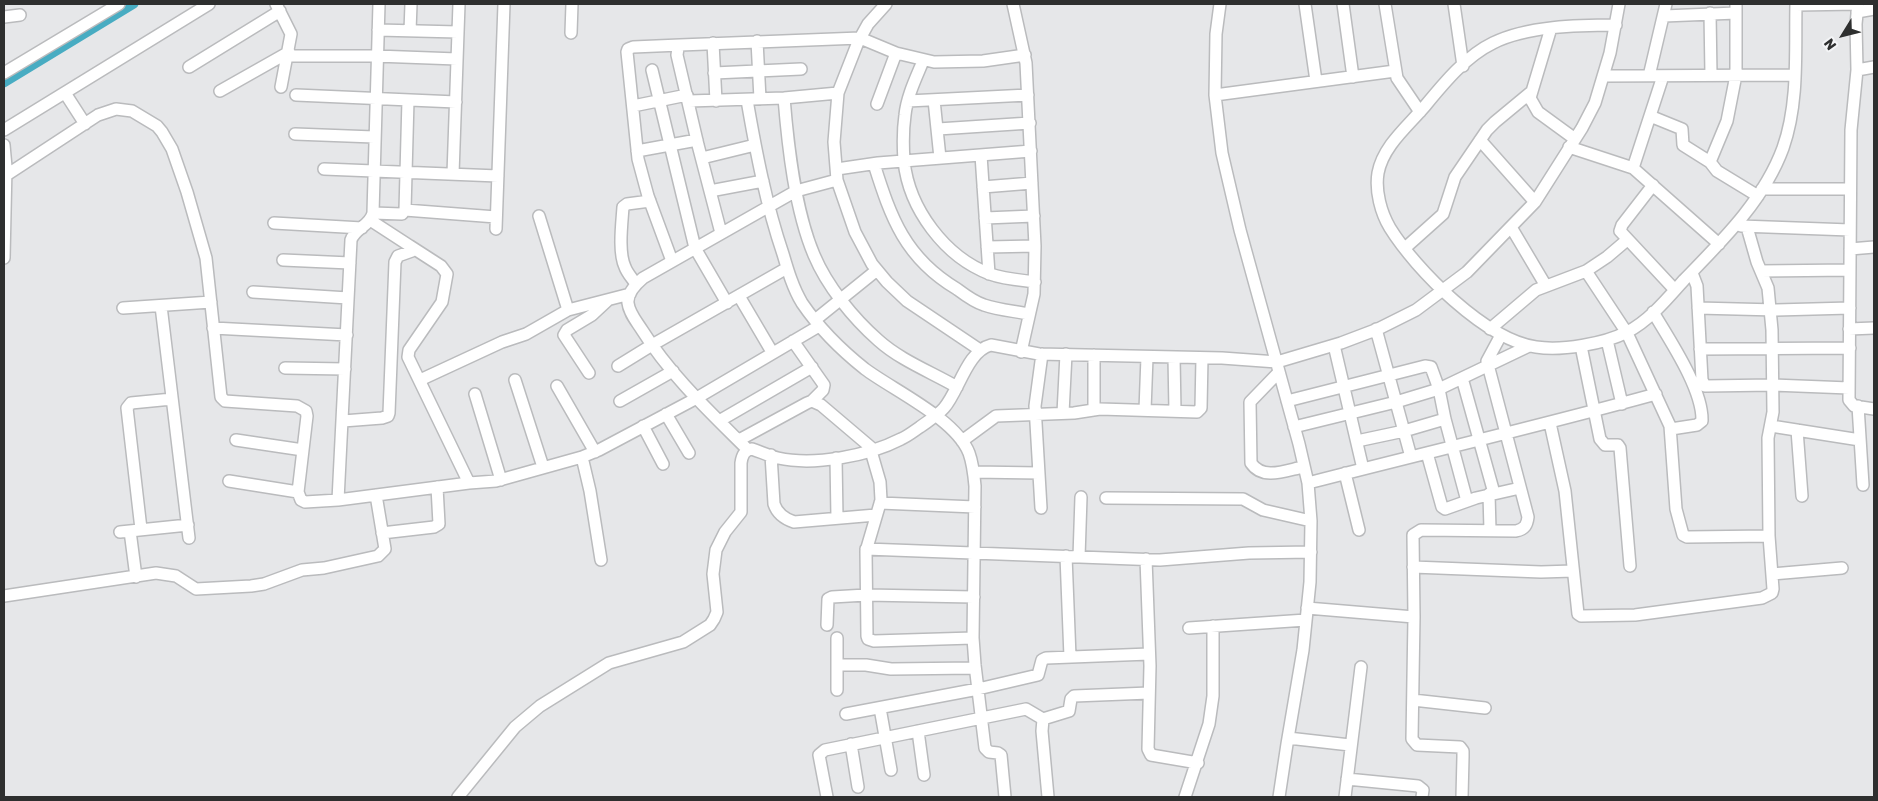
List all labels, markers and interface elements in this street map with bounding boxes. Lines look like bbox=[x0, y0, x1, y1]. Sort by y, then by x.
north arrow bbox=[1818, 10, 1868, 60]
text: N bbox=[1821, 35, 1840, 53]

